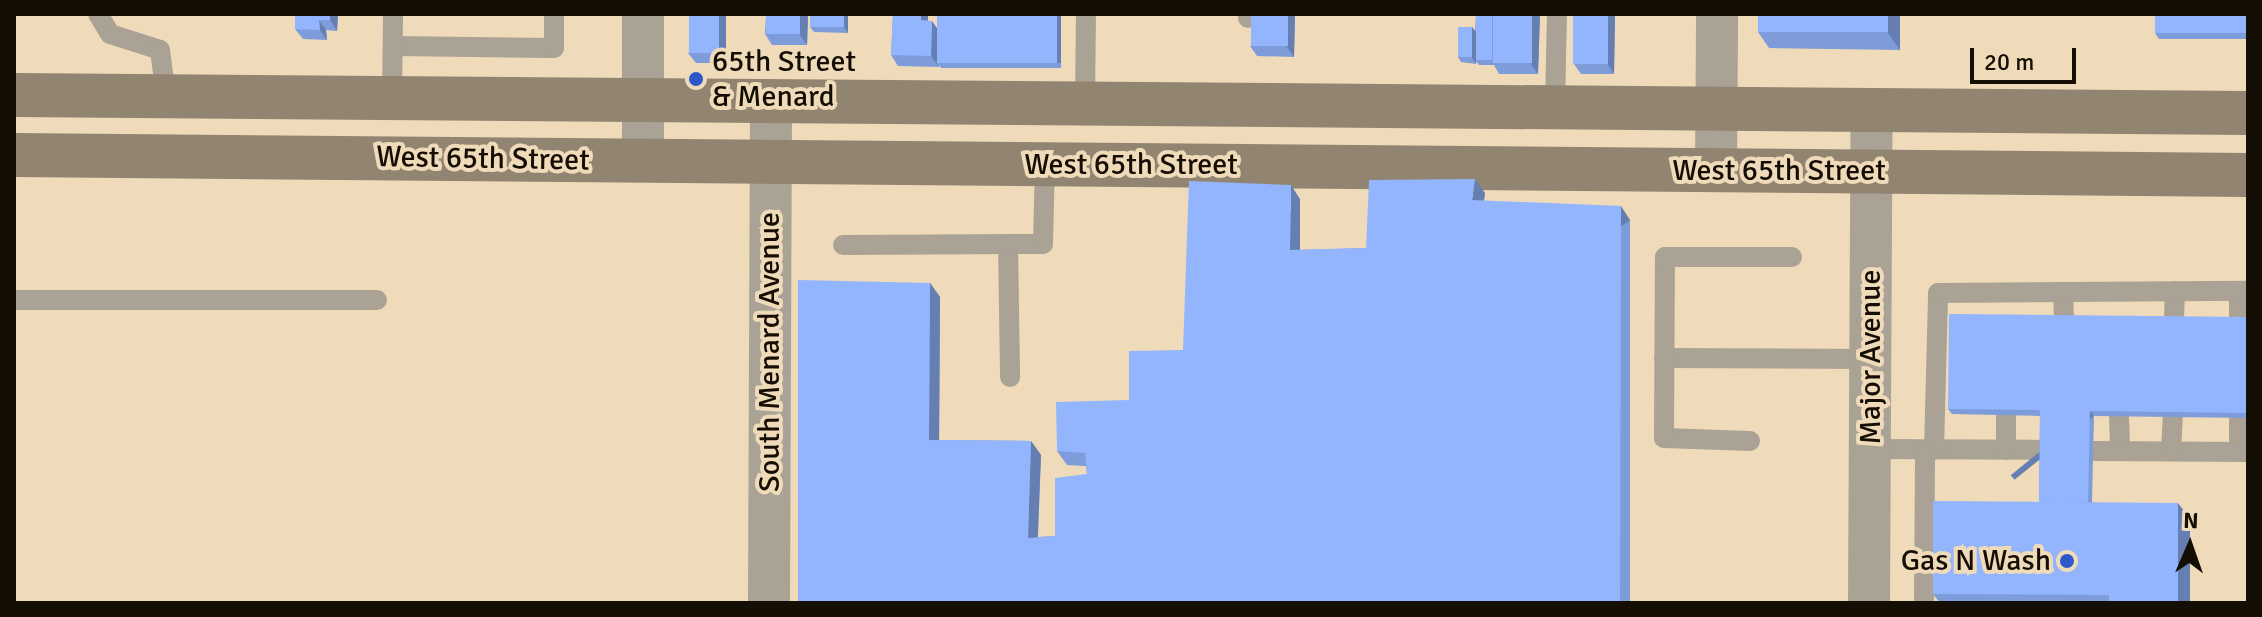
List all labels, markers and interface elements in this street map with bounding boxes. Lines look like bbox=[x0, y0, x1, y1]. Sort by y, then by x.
scale bar bbox=[1974, 32, 2080, 82]
place label: 65th Street & Menard bbox=[712, 44, 856, 114]
text: 20 m bbox=[1984, 47, 2034, 77]
marker: 65th Street & Menard bbox=[687, 70, 705, 88]
street label: West 65th Street bbox=[376, 139, 590, 179]
street label: West 65th Street bbox=[1024, 147, 1238, 183]
street label: West 65th Street bbox=[1672, 153, 1886, 189]
street label: South Menard Avenue bbox=[752, 212, 788, 492]
street label: Major Avenue bbox=[1853, 270, 1889, 444]
north arrow bbox=[2150, 505, 2230, 585]
text: N bbox=[2183, 507, 2199, 534]
place label: Gas N Wash bbox=[1901, 543, 2051, 579]
marker: Gas N Wash bbox=[2058, 552, 2076, 570]

